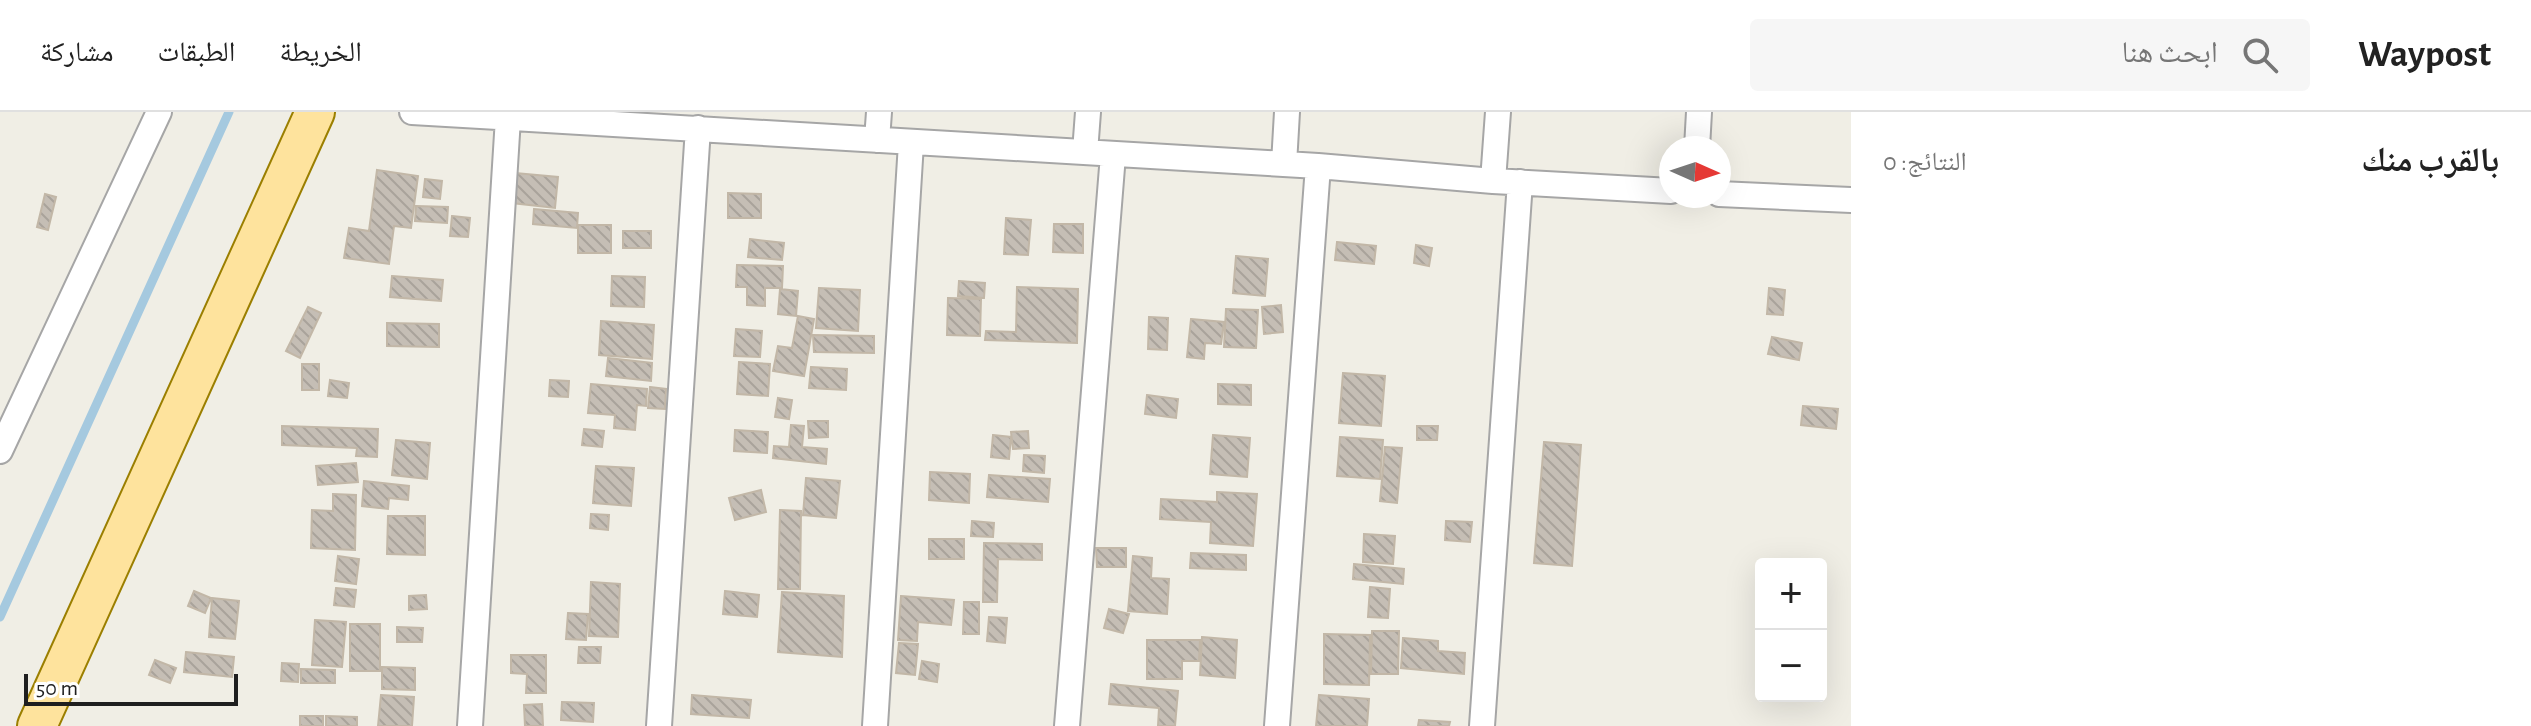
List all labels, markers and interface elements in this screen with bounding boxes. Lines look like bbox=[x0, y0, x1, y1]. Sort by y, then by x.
search box bbox=[1750, 19, 2310, 91]
icon: search bbox=[2238, 33, 2282, 77]
text: Waypost bbox=[2358, 36, 2491, 74]
text: ابحث هنا bbox=[2122, 38, 2218, 68]
text: مشاركة bbox=[40, 39, 114, 67]
text: الطبقات bbox=[158, 39, 235, 67]
text: الخريطة bbox=[279, 39, 362, 67]
north arrow bbox=[1659, 136, 1731, 208]
text: بالقرب منك bbox=[2361, 144, 2499, 178]
text: النتائج: 0 bbox=[1883, 149, 1967, 175]
map controls bbox=[1755, 558, 1827, 702]
button: + bbox=[1755, 558, 1827, 630]
button: − bbox=[1755, 630, 1827, 702]
scale bar bbox=[24, 670, 238, 706]
text: 50 m bbox=[36, 677, 78, 699]

